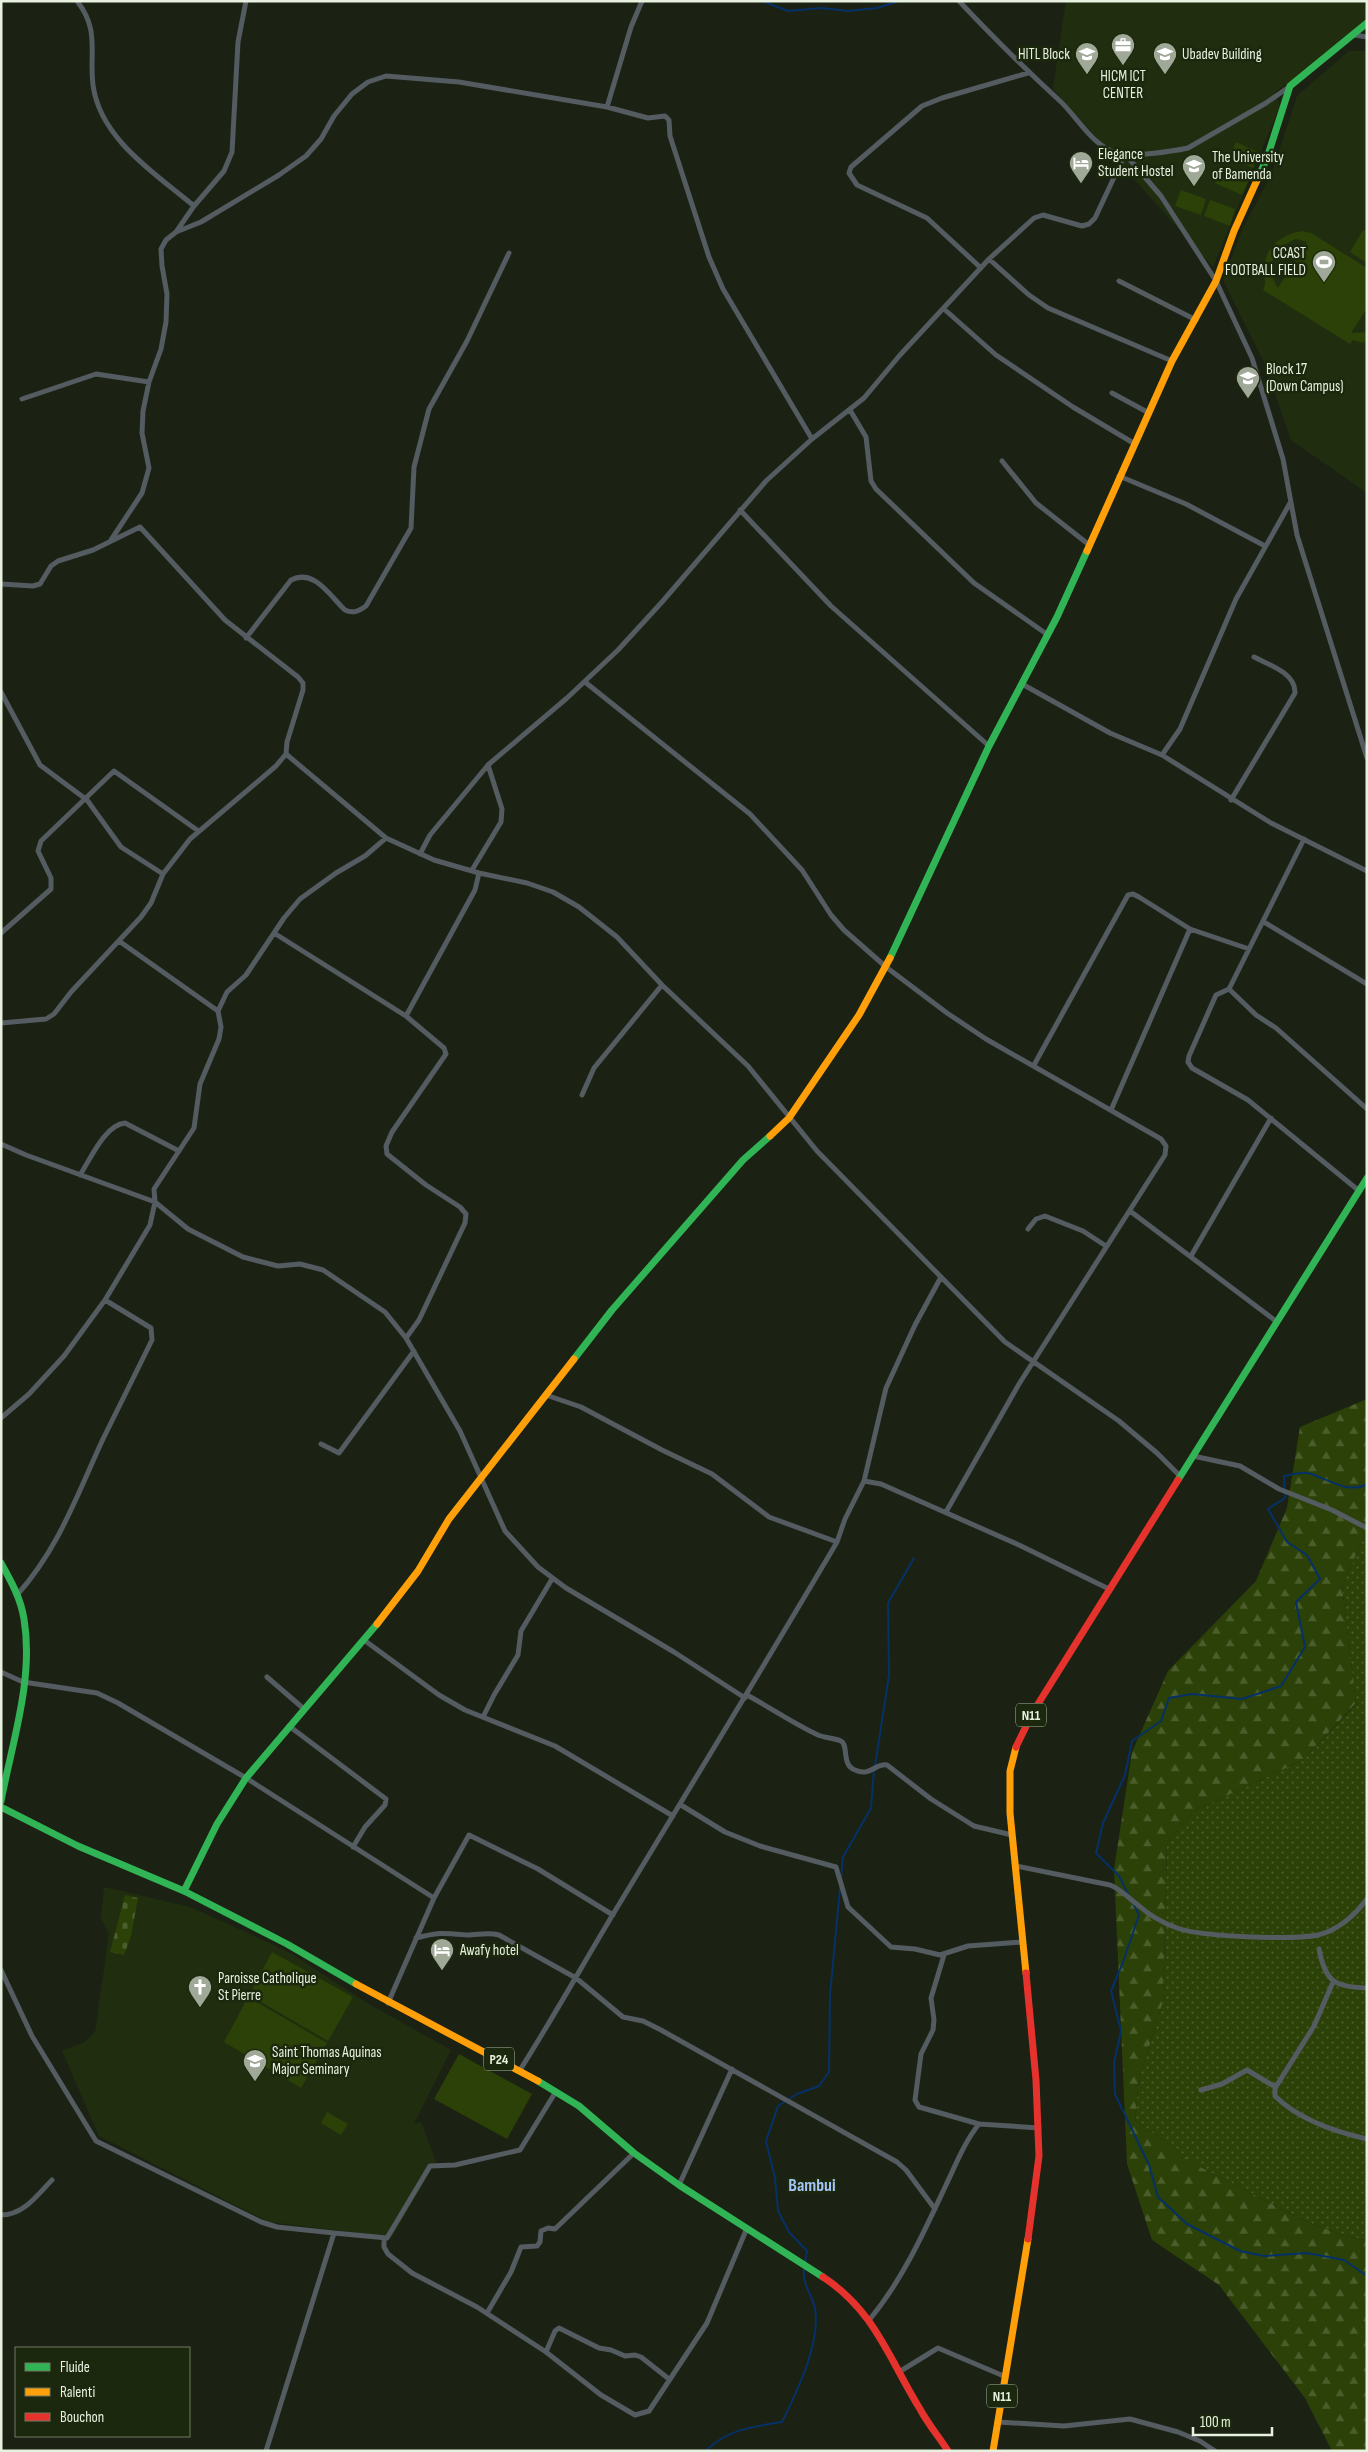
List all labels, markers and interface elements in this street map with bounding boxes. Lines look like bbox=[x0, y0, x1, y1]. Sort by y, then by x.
office icon: HICM ICT CENTER bbox=[1110, 32, 1136, 66]
school or university icon: HITL Block bbox=[1074, 41, 1100, 75]
school or university icon: Ubadev Building bbox=[1152, 41, 1178, 75]
place label: HITL Block bbox=[1018, 45, 1070, 64]
place label: Ubadev Building bbox=[1182, 45, 1262, 64]
place label: HICM ICT CENTER bbox=[1100, 67, 1146, 103]
place label: Elegance Student Hostel bbox=[1098, 145, 1174, 181]
place label: The University of Bamenda bbox=[1212, 148, 1284, 184]
hotel icon: Elegance Student Hostel bbox=[1068, 150, 1094, 184]
school or university icon: The University of Bamenda bbox=[1181, 153, 1207, 187]
place label: CCAST FOOTBALL FIELD bbox=[1225, 244, 1306, 280]
sports icon: CCAST FOOTBALL FIELD bbox=[1311, 249, 1337, 283]
place label: Block 17 (Down Campus) bbox=[1266, 360, 1344, 396]
school or university icon: Block 17 (Down Campus) bbox=[1235, 365, 1261, 399]
road number: N11 bbox=[1016, 1704, 1046, 1726]
hotel icon: Awafy hotel bbox=[429, 1937, 455, 1971]
place label: Awafy hotel bbox=[459, 1941, 519, 1960]
place label: Paroisse Catholique St Pierre bbox=[218, 1969, 316, 2005]
church icon: Paroisse Catholique St Pierre bbox=[187, 1974, 213, 2008]
place label: Saint Thomas Aquinas Major Seminary bbox=[272, 2043, 382, 2079]
school or university icon: Saint Thomas Aquinas Major Seminary bbox=[242, 2048, 268, 2082]
road number: P24 bbox=[484, 2048, 514, 2070]
district label: Bambui bbox=[788, 2175, 836, 2196]
legend bbox=[15, 2347, 190, 2437]
text: Fluide bbox=[60, 2358, 90, 2377]
text: Ralenti bbox=[60, 2383, 95, 2402]
road number: N11 bbox=[987, 2384, 1017, 2408]
scale bar bbox=[1193, 2404, 1272, 2436]
text: Bouchon bbox=[60, 2408, 104, 2427]
text: 100 m bbox=[1200, 2413, 1231, 2432]

